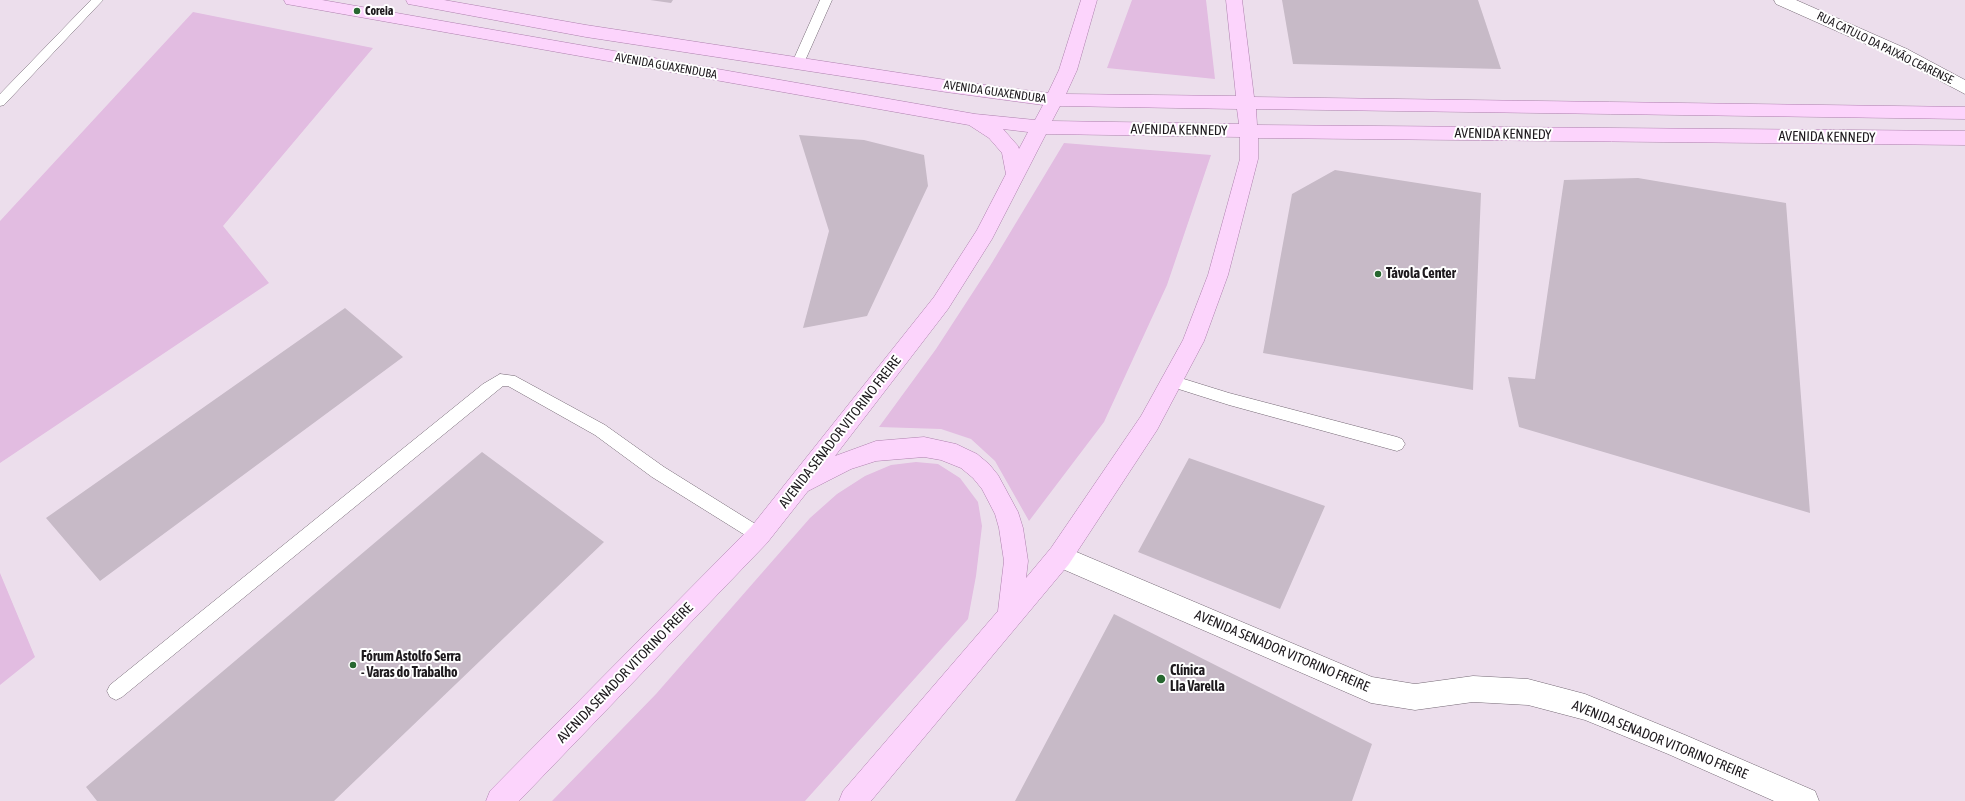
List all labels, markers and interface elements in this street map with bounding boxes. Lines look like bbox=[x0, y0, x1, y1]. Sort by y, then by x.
place label: Coreia bbox=[365, 4, 393, 18]
marker: Coreia bbox=[352, 6, 362, 16]
street label: RUA CATULO DA PAIXÃO CEARENSE bbox=[1814, 9, 1956, 87]
street label: AVENIDA GUAXENDUBA bbox=[614, 50, 718, 82]
street label: AVENIDA GUAXENDUBA bbox=[943, 78, 1047, 106]
street label: AVENIDA KENNEDY bbox=[1130, 121, 1228, 139]
street label: AVENIDA KENNEDY bbox=[1454, 125, 1552, 143]
street label: AVENIDA KENNEDY bbox=[1778, 128, 1876, 146]
place label: Távola Center bbox=[1386, 266, 1456, 282]
marker: Távola Center bbox=[1373, 269, 1383, 279]
street label: AVENIDA SENADOR VITORINO FREIRE bbox=[775, 353, 905, 511]
street label: AVENIDA SENADOR VITORINO FREIRE bbox=[554, 599, 696, 747]
street label: AVENIDA SENADOR VITORINO FREIRE bbox=[1192, 606, 1372, 696]
place label: Fórum Astolfo Serra - Varas do Trabalho bbox=[361, 649, 461, 682]
marker: Fórum Astolfo Serra - Varas do Trabalho bbox=[348, 660, 358, 670]
place label: Clínica LIa Varella bbox=[1170, 663, 1225, 696]
marker: Clínica LIa Varella bbox=[1155, 673, 1167, 685]
street label: AVENIDA SENADOR VITORINO FREIRE bbox=[1570, 697, 1750, 783]

